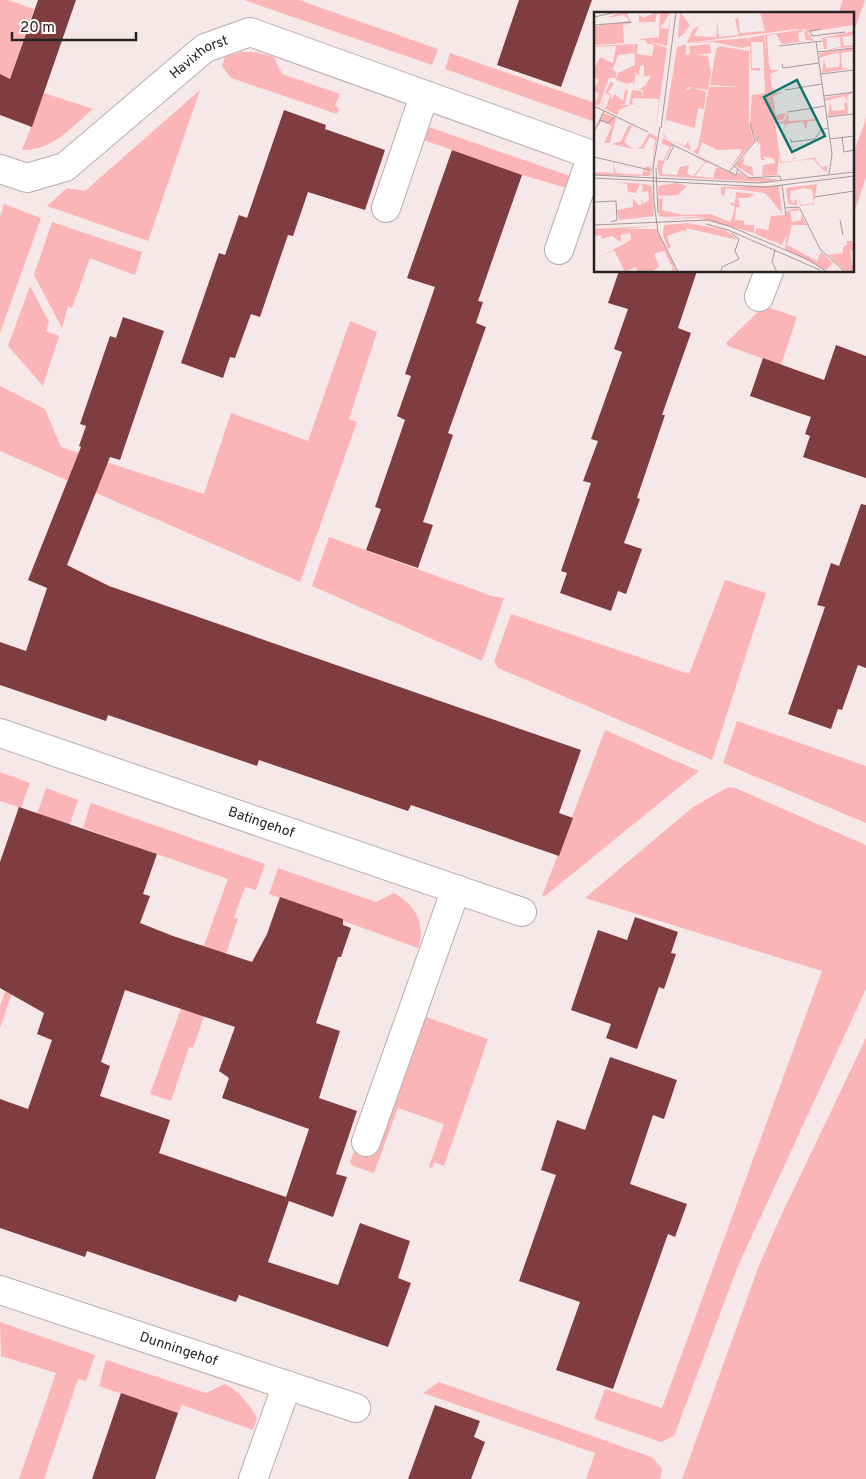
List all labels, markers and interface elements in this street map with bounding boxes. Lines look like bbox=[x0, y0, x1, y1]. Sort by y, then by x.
scale bar bbox=[12, 10, 136, 42]
inset map bbox=[594, 12, 854, 272]
text: 20 m bbox=[20, 19, 55, 38]
street label: Havixhorst bbox=[166, 32, 231, 83]
street label: Batingehof bbox=[226, 803, 297, 842]
street label: Dunningehof bbox=[137, 1328, 220, 1370]

